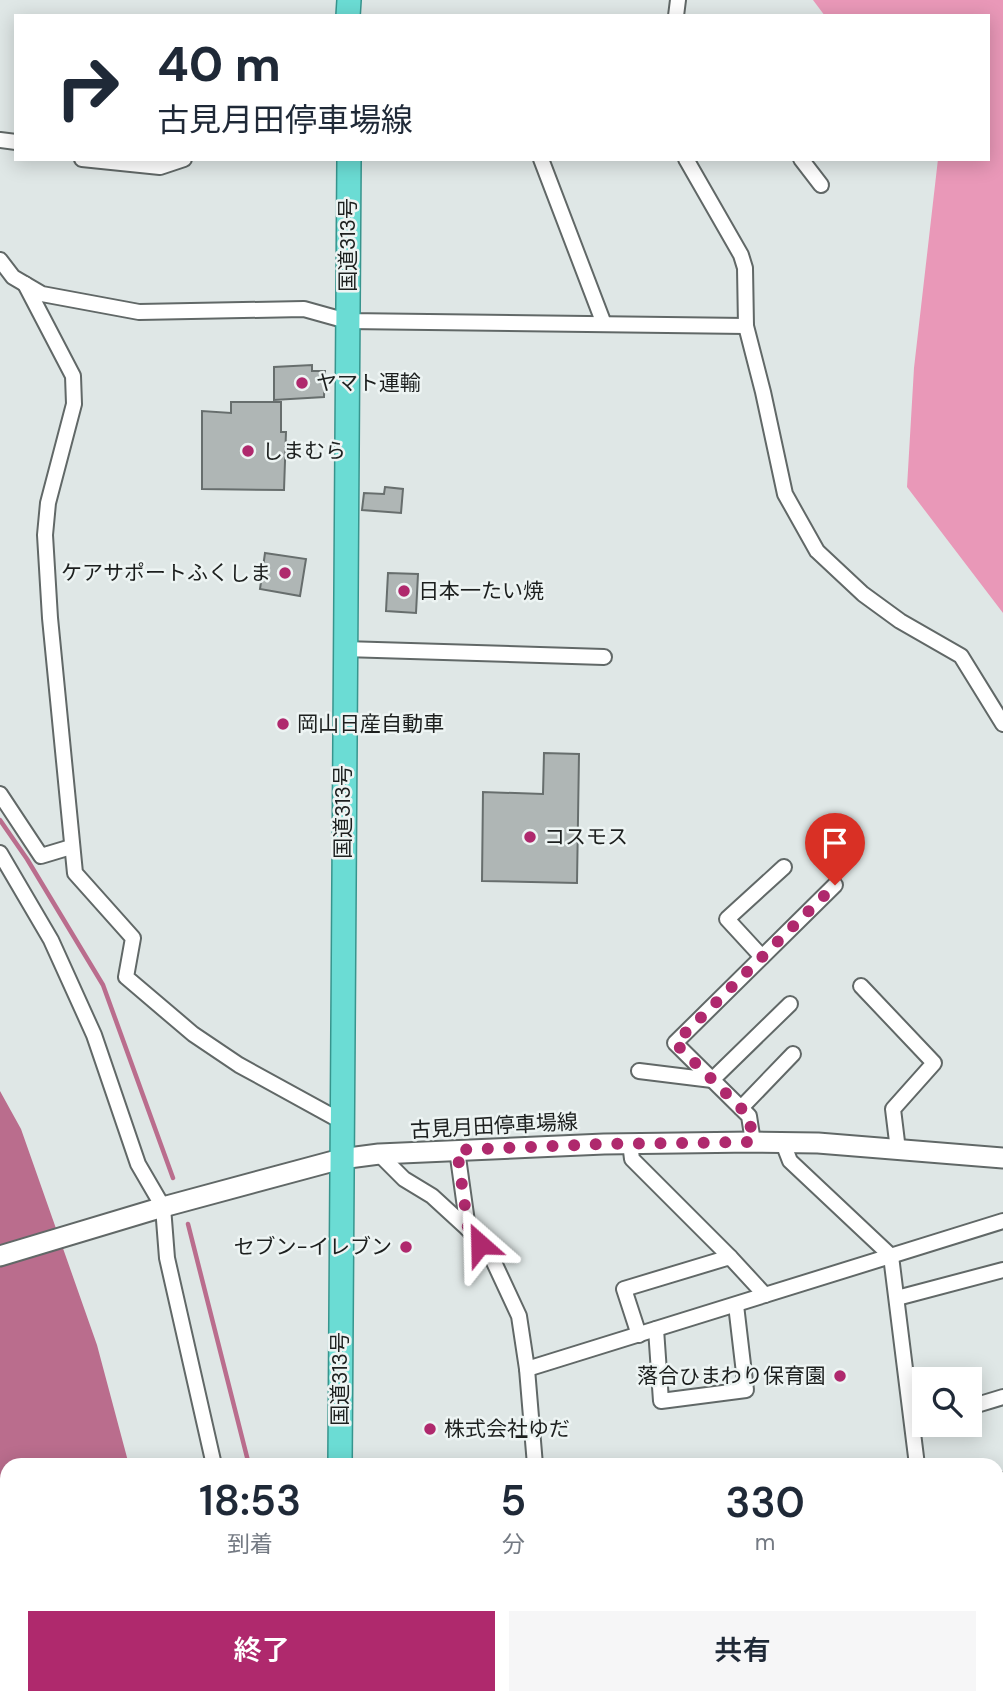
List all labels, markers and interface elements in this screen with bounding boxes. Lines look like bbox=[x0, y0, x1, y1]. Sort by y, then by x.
text: 40 m bbox=[157, 32, 281, 96]
icon: right bbox=[42, 42, 133, 133]
text: 古見月田停車場線 bbox=[157, 99, 413, 141]
street label: 国道313号 bbox=[334, 198, 362, 292]
place label: ヤマト運輸 bbox=[316, 369, 421, 397]
marker: ヤマト運輸 bbox=[294, 375, 310, 391]
place label: しまむら bbox=[262, 437, 346, 465]
marker: しまむら bbox=[240, 443, 256, 459]
place label: ケアサポートふくしま bbox=[61, 559, 271, 587]
marker: ケアサポートふくしま bbox=[277, 565, 293, 581]
place label: 日本一たい焼 bbox=[418, 577, 544, 605]
marker: 日本一たい焼 bbox=[396, 583, 412, 599]
place label: 岡山日産自動車 bbox=[297, 710, 444, 738]
marker: 岡山日産自動車 bbox=[275, 716, 291, 732]
street label: 国道313号 bbox=[329, 765, 357, 859]
pin bbox=[805, 813, 865, 885]
place label: コスモス bbox=[544, 823, 628, 851]
icon: arrive bbox=[816, 824, 854, 862]
marker: コスモス bbox=[522, 829, 538, 845]
street label: 古見月田停車場線 bbox=[409, 1108, 579, 1144]
position arrow bbox=[443, 1207, 517, 1281]
place label: セブン-イレブン bbox=[234, 1233, 392, 1261]
marker: セブン-イレブン bbox=[398, 1239, 414, 1255]
street label: 国道313号 bbox=[326, 1332, 354, 1426]
place label: 落合ひまわり保育園 bbox=[637, 1362, 826, 1390]
map controls bbox=[912, 1367, 982, 1437]
button: search bbox=[912, 1367, 982, 1437]
marker: 落合ひまわり保育園 bbox=[832, 1368, 848, 1384]
place label: 株式会社ゆだ bbox=[444, 1415, 570, 1443]
marker: 株式会社ゆだ bbox=[422, 1421, 438, 1437]
text: 18:53 bbox=[199, 1473, 301, 1528]
text: 5 bbox=[500, 1473, 526, 1528]
text: 330 bbox=[725, 1475, 805, 1530]
text: m bbox=[755, 1527, 775, 1557]
text: 到着 bbox=[227, 1529, 273, 1559]
text: 分 bbox=[502, 1529, 525, 1559]
button: 終了 bbox=[28, 1611, 495, 1691]
button: 共有 bbox=[509, 1611, 976, 1691]

